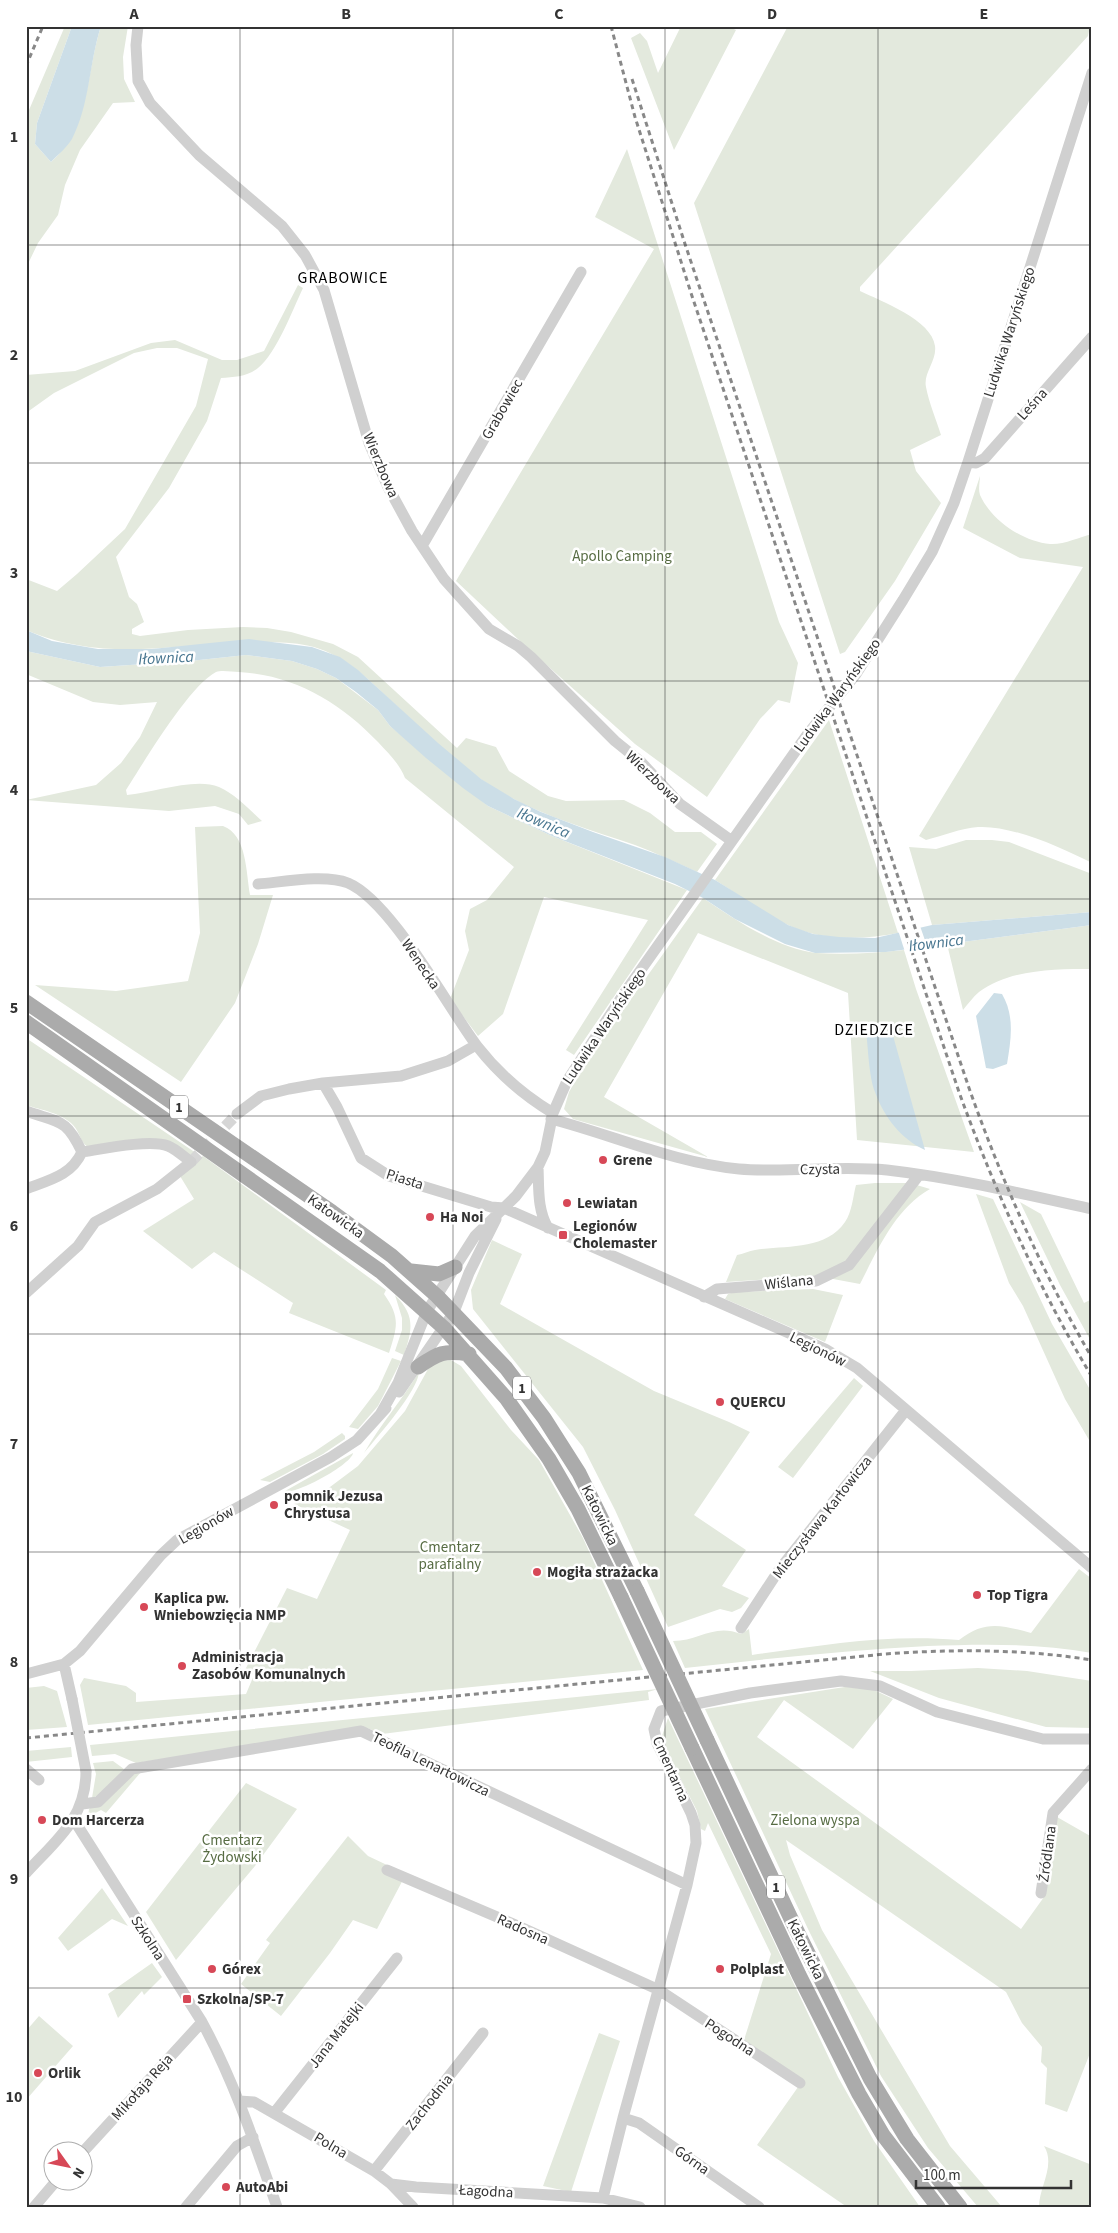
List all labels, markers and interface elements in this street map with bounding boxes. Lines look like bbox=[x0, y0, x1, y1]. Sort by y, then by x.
text: A bbox=[128, 3, 139, 25]
text: B bbox=[341, 3, 351, 25]
text: C bbox=[554, 3, 564, 25]
text: D bbox=[767, 3, 777, 25]
text: E bbox=[980, 3, 988, 25]
text: 1 bbox=[10, 126, 18, 148]
street label: Ludwika Waryńskiego bbox=[978, 264, 1040, 400]
district label: GRABOWICE bbox=[298, 267, 388, 289]
text: 2 bbox=[10, 344, 18, 366]
street label: Grabowiec bbox=[477, 375, 528, 443]
street label: Leśna bbox=[1012, 384, 1052, 425]
street label: Wierzbowa bbox=[357, 429, 404, 501]
park label: Apollo Camping bbox=[572, 546, 672, 567]
text: 3 bbox=[10, 562, 18, 584]
street label: Ludwika Waryńskiego bbox=[789, 634, 886, 756]
water label: Iłownica bbox=[138, 646, 195, 670]
street label: Wierzbowa bbox=[621, 746, 685, 809]
text: 4 bbox=[10, 779, 19, 801]
water label: Iłownica bbox=[514, 802, 574, 844]
water label: Iłownica bbox=[907, 929, 965, 957]
street label: Wenecka bbox=[396, 935, 445, 994]
street label: Ludwika Waryńskiego bbox=[558, 964, 651, 1089]
text: 5 bbox=[10, 997, 18, 1019]
district label: DZIEDZICE bbox=[834, 1019, 914, 1041]
road number: 1 bbox=[170, 1096, 188, 1118]
place label: Grene bbox=[613, 1150, 653, 1171]
marker: Grene bbox=[597, 1154, 609, 1166]
street label: Czysta bbox=[800, 1159, 840, 1180]
street label: Piasta bbox=[384, 1164, 426, 1195]
street label: Katowicka bbox=[303, 1189, 368, 1244]
place label: Lewiatan bbox=[577, 1193, 638, 1214]
marker: Lewiatan bbox=[561, 1197, 573, 1209]
place label: Ha Noi bbox=[440, 1207, 483, 1228]
marker: Ha Noi bbox=[424, 1211, 436, 1223]
text: 6 bbox=[10, 1215, 18, 1237]
place label: Legionów Cholemaster bbox=[573, 1216, 657, 1254]
marker: Legionów Cholemaster bbox=[557, 1229, 569, 1241]
street label: Wiślana bbox=[764, 1269, 814, 1295]
street label: Legionów bbox=[786, 1327, 850, 1372]
road number: 1 bbox=[513, 1376, 531, 1400]
place label: QUERCU bbox=[730, 1392, 786, 1413]
marker: QUERCU bbox=[714, 1396, 726, 1408]
text: 7 bbox=[10, 1433, 18, 1455]
street label: Mieczysława Karłowicza bbox=[768, 1451, 877, 1583]
street label: Katowicka bbox=[576, 1481, 623, 1549]
place label: pomnik Jezusa Chrystusa bbox=[284, 1486, 383, 1524]
marker: pomnik Jezusa Chrystusa bbox=[268, 1499, 280, 1511]
street label: Legionów bbox=[175, 1501, 238, 1550]
park label: Cmentarz parafialny bbox=[419, 1537, 481, 1575]
place label: Mogiła strażacka bbox=[547, 1562, 658, 1583]
marker: Mogiła strażacka bbox=[531, 1566, 543, 1578]
place label: Top Tigra bbox=[987, 1585, 1048, 1606]
place label: Kaplica pw. Wniebowzięcia NMP bbox=[154, 1588, 286, 1626]
marker: Top Tigra bbox=[971, 1589, 983, 1601]
marker: Kaplica pw. Wniebowzięcia NMP bbox=[138, 1601, 150, 1613]
place label: Administracja Zasobów Komunalnych bbox=[191, 1647, 346, 1685]
text: 8 bbox=[10, 1651, 18, 1673]
marker: Administracja Zasobów Komunalnych bbox=[176, 1660, 188, 1672]
street label: Teofila Lenartowicza bbox=[368, 1727, 493, 1802]
street label: Cmentarna bbox=[647, 1733, 694, 1805]
place label: Dom Harcerza bbox=[52, 1810, 144, 1831]
park label: Zielona wyspa bbox=[770, 1810, 860, 1831]
marker: Dom Harcerza bbox=[36, 1814, 48, 1826]
street label: Źródlana bbox=[1033, 1825, 1062, 1884]
park label: Cmentarz Żydowski bbox=[202, 1830, 262, 1868]
text: 9 bbox=[10, 1868, 18, 1890]
road number: 1 bbox=[767, 1875, 785, 1898]
street label: Radosna bbox=[494, 1909, 552, 1950]
street label: Szkolna bbox=[125, 1912, 170, 1965]
street label: Katowicka bbox=[782, 1915, 829, 1983]
place label: Górex bbox=[222, 1959, 261, 1980]
place label: Polplast bbox=[730, 1959, 784, 1980]
marker: Górex bbox=[206, 1963, 218, 1975]
marker: Polplast bbox=[714, 1963, 726, 1975]
place label: Szkolna/SP-7 bbox=[197, 1989, 284, 2010]
marker: Szkolna/SP-7 bbox=[181, 1993, 193, 2005]
street label: Jana Matejki bbox=[304, 1998, 369, 2073]
street label: Pogodna bbox=[701, 2013, 759, 2061]
street label: Mikołaja Reja bbox=[107, 2049, 178, 2125]
place label: Orlik bbox=[48, 2063, 82, 2084]
marker: Orlik bbox=[32, 2067, 44, 2079]
street label: Zachodnia bbox=[401, 2070, 458, 2135]
text: 10 bbox=[6, 2086, 22, 2108]
street label: Polna bbox=[310, 2127, 352, 2164]
north arrow bbox=[42, 2140, 92, 2190]
street label: Górna bbox=[670, 2141, 713, 2180]
scale bar bbox=[916, 2158, 1070, 2190]
text: N bbox=[67, 2163, 89, 2182]
text: 100 m bbox=[923, 2165, 961, 2186]
place label: AutoAbi bbox=[235, 2177, 288, 2198]
street label: Łagodna bbox=[457, 2180, 514, 2203]
marker: AutoAbi bbox=[220, 2181, 232, 2193]

